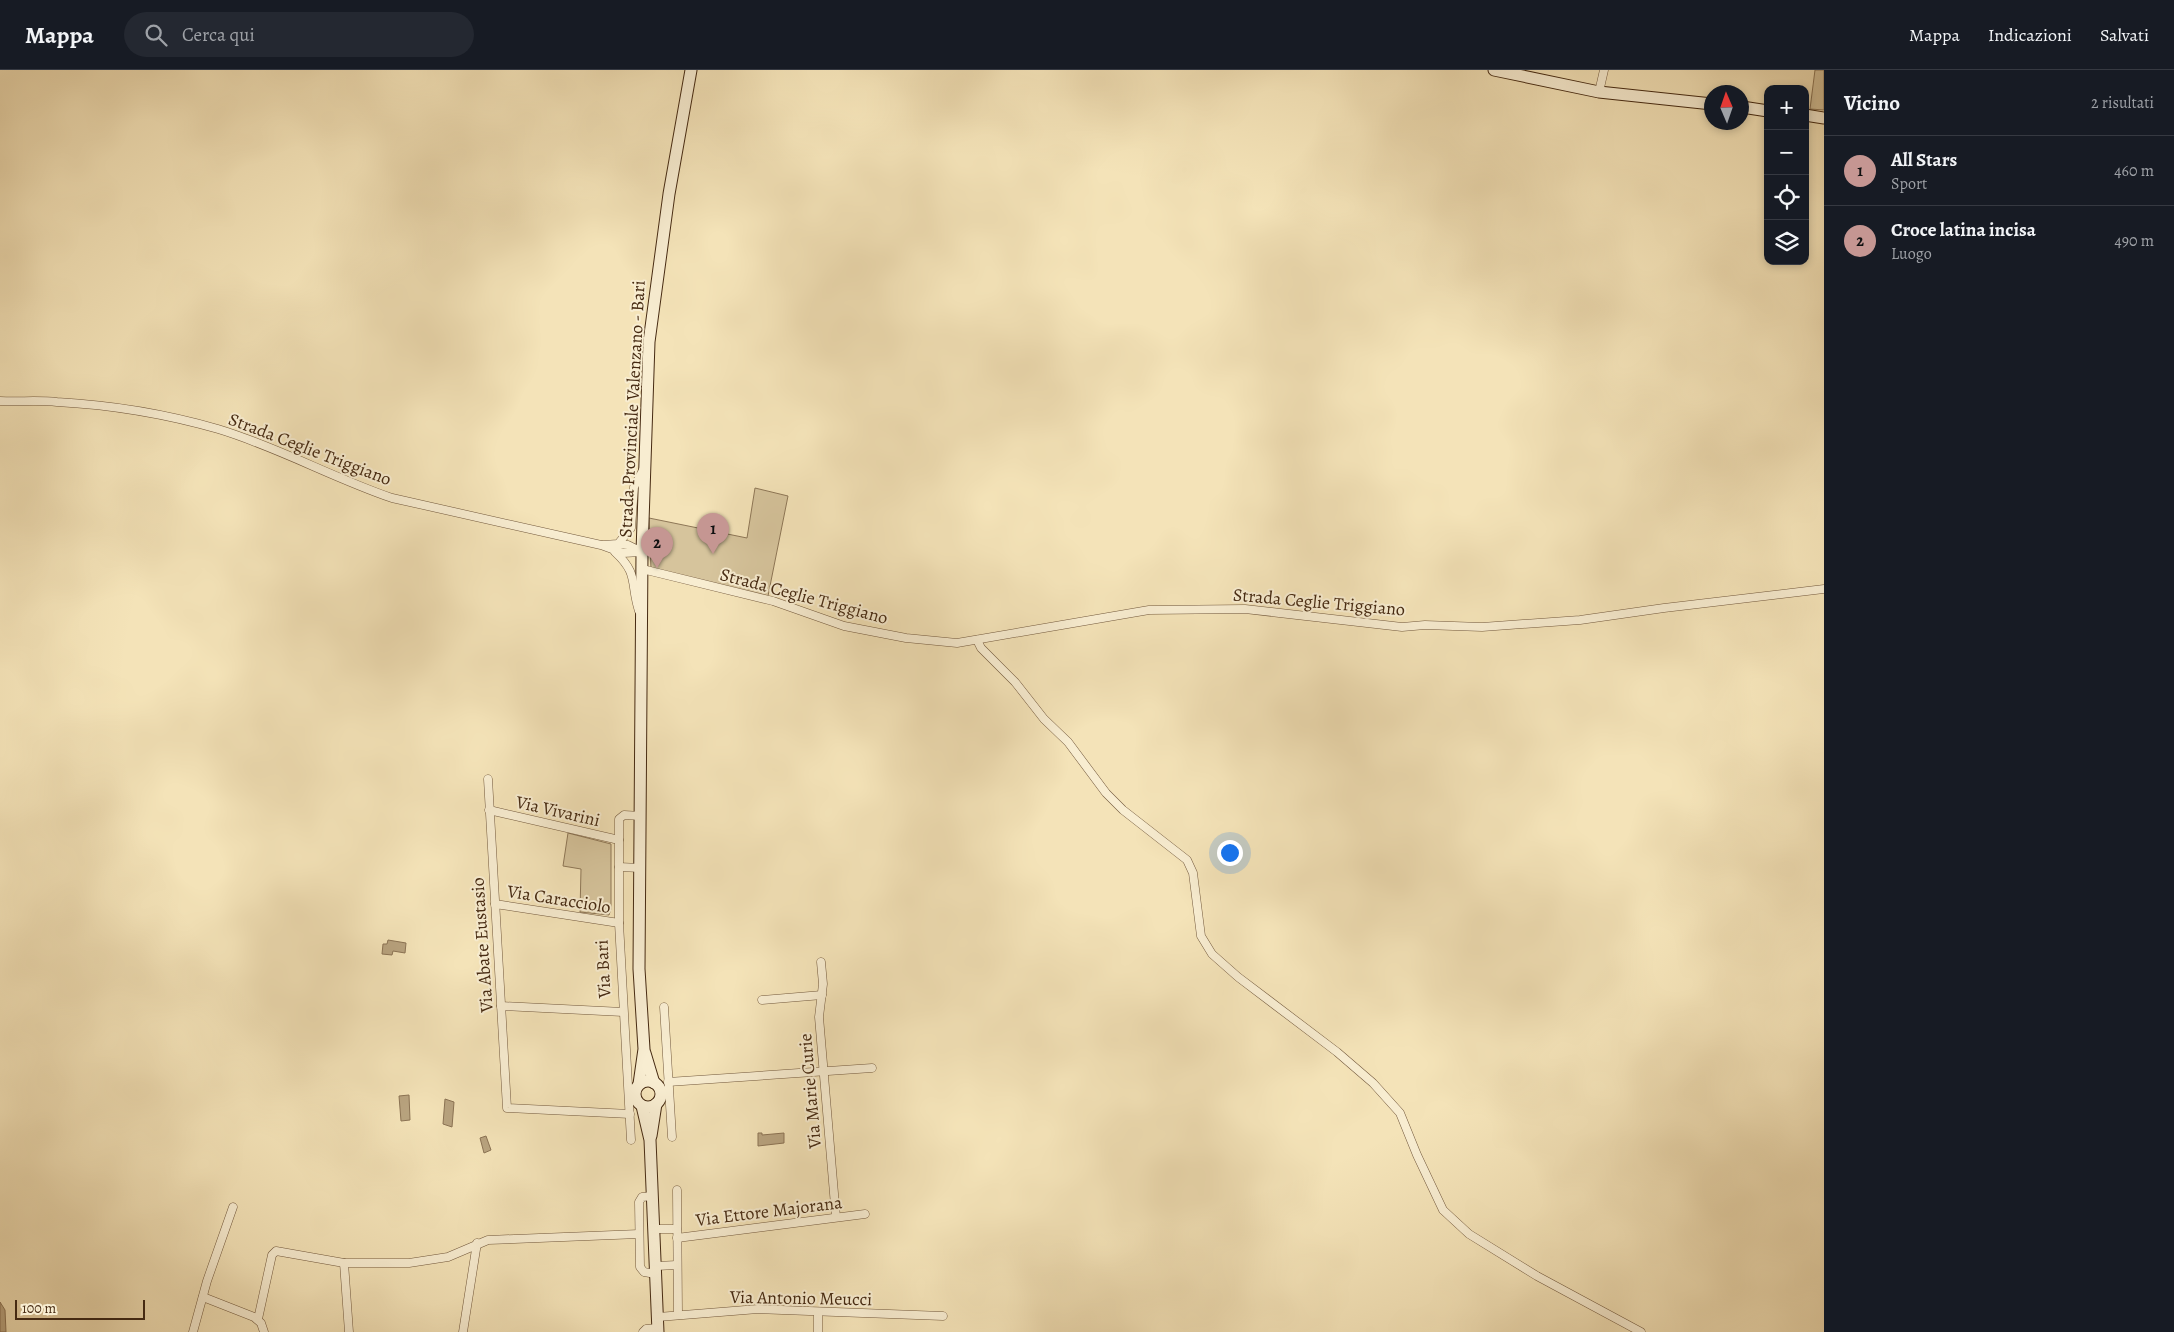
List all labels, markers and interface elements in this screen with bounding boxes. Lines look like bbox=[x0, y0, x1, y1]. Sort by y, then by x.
search box bbox=[124, 12, 474, 57]
text: Mappa bbox=[25, 19, 94, 51]
icon: search bbox=[142, 21, 170, 49]
text: Cerca qui bbox=[182, 22, 255, 48]
text: Mappa bbox=[1909, 23, 1960, 47]
text: Indicazioni bbox=[1988, 23, 2072, 47]
text: Salvati bbox=[2100, 23, 2149, 47]
north arrow bbox=[1704, 85, 1749, 130]
map controls bbox=[1764, 85, 1809, 265]
button: + bbox=[1764, 85, 1809, 130]
text: Vicino bbox=[1844, 89, 1900, 117]
text: 2 risultati bbox=[2091, 92, 2154, 114]
button: − bbox=[1764, 130, 1809, 175]
text: All Stars bbox=[1891, 147, 1957, 173]
text: 1 bbox=[1857, 160, 1863, 182]
text: 460 m bbox=[2114, 160, 2154, 182]
text: Sport bbox=[1891, 173, 1927, 195]
button: locate bbox=[1764, 175, 1809, 220]
text: Croce latina incisa bbox=[1891, 217, 2036, 243]
button: layers bbox=[1764, 220, 1809, 265]
text: 2 bbox=[1856, 230, 1864, 252]
text: 490 m bbox=[2114, 230, 2154, 252]
text: Luogo bbox=[1891, 243, 1932, 265]
street label: Strada Provinciale Valenzano - Bari bbox=[613, 280, 651, 538]
street label: Strada Ceglie Triggiano bbox=[225, 407, 395, 491]
pin: 1 bbox=[697, 513, 729, 554]
pin: 2 bbox=[641, 527, 673, 568]
street label: Strada Ceglie Triggiano bbox=[717, 562, 891, 630]
street label: Strada Ceglie Triggiano bbox=[1232, 583, 1406, 621]
street label: Via Vivarini bbox=[513, 789, 602, 832]
your location bbox=[1217, 840, 1243, 866]
street label: Via Abate Eustasio bbox=[465, 877, 499, 1014]
street label: Via Caracciolo bbox=[505, 879, 612, 919]
street label: Via Bari bbox=[589, 939, 617, 1000]
street label: Via Marie Curie bbox=[793, 1032, 827, 1151]
street label: Via Ettore Majorana bbox=[693, 1190, 844, 1232]
street label: Via Antonio Meucci bbox=[729, 1285, 872, 1311]
scale bar bbox=[15, 1297, 145, 1320]
text: 100 m bbox=[22, 1299, 56, 1318]

